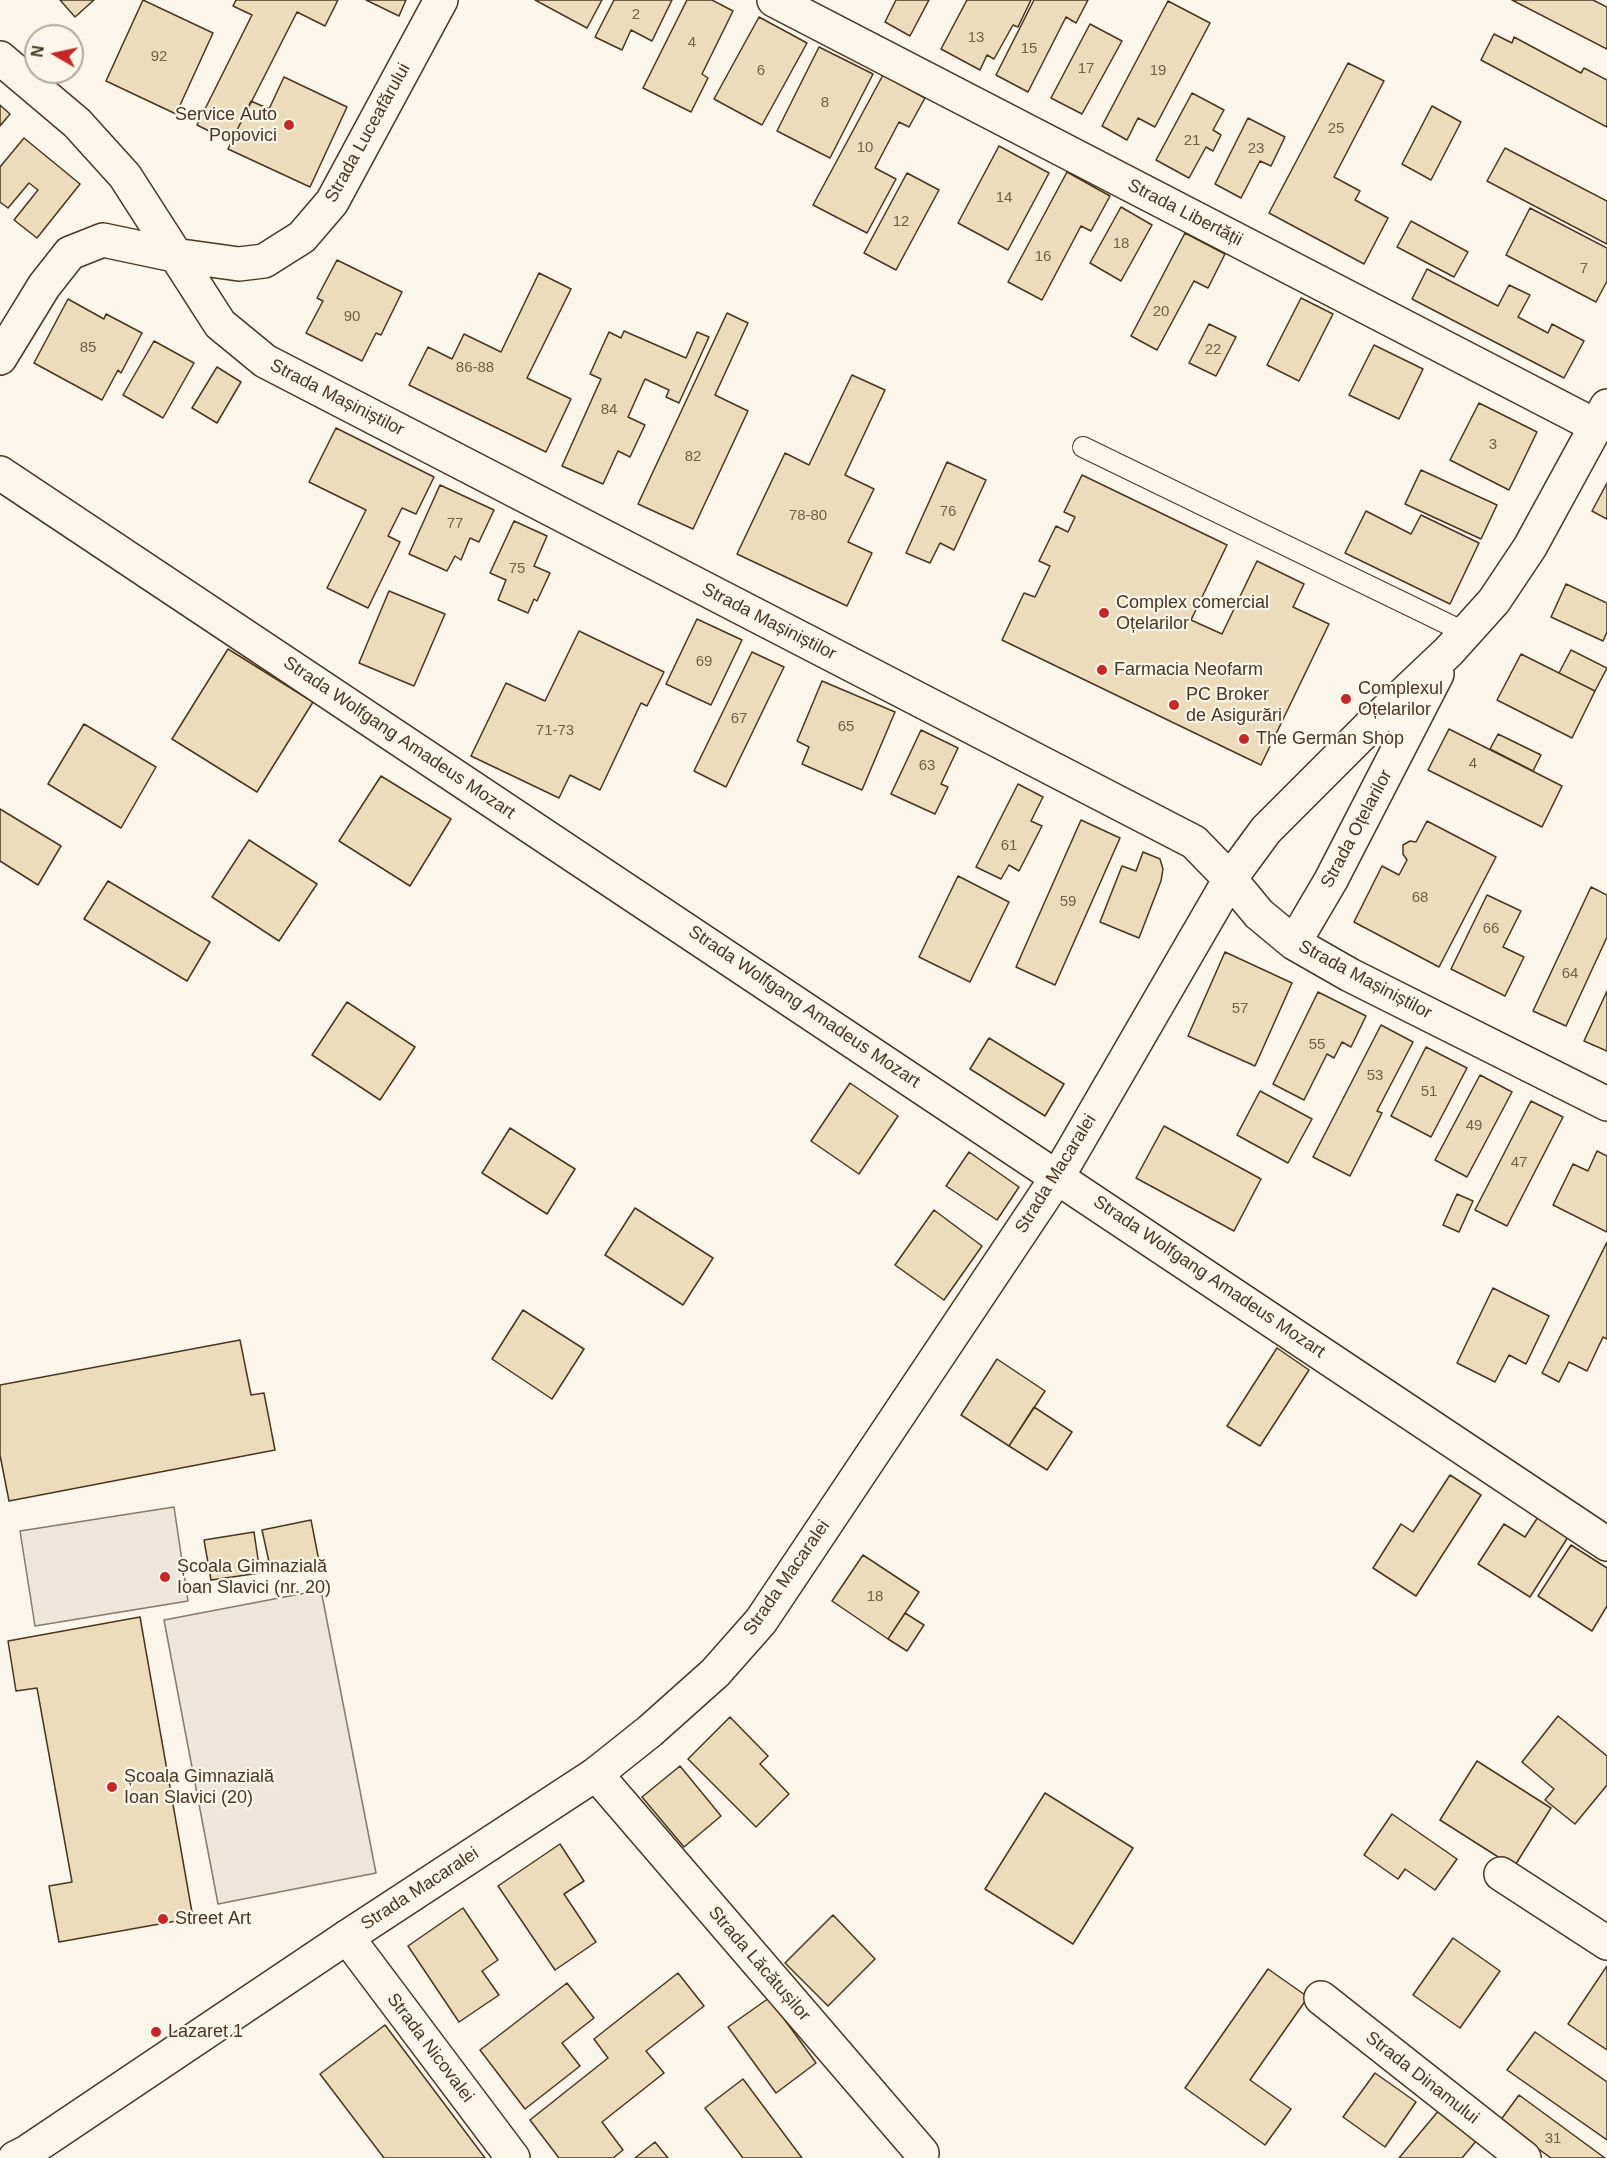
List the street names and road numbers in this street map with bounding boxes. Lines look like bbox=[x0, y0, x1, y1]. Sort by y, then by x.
street label: Strada Luceafărului bbox=[321, 59, 415, 207]
street label: Strada Libertății bbox=[1124, 175, 1246, 251]
street label: Strada Mașiniștilor bbox=[266, 355, 408, 441]
street label: Strada Mașiniștilor bbox=[698, 579, 840, 665]
street label: Strada Wolfgang Amadeus Mozart bbox=[279, 652, 519, 824]
street label: Strada Oțelarilor bbox=[1317, 766, 1397, 892]
street label: Strada Wolfgang Amadeus Mozart bbox=[684, 921, 924, 1093]
street label: Strada Mașiniștilor bbox=[1295, 936, 1435, 1024]
street label: Strada Macaralei bbox=[1011, 1111, 1101, 1237]
street label: Strada Wolfgang Amadeus Mozart bbox=[1089, 1191, 1329, 1363]
street label: Strada Macaralei bbox=[739, 1516, 835, 1640]
street label: Strada Macaralei bbox=[357, 1843, 483, 1935]
street label: Strada Lăcătușilor bbox=[703, 1902, 815, 2026]
street label: Strada Nicovalei bbox=[382, 1989, 478, 2107]
street label: Strada Dinamului bbox=[1361, 2027, 1483, 2129]

